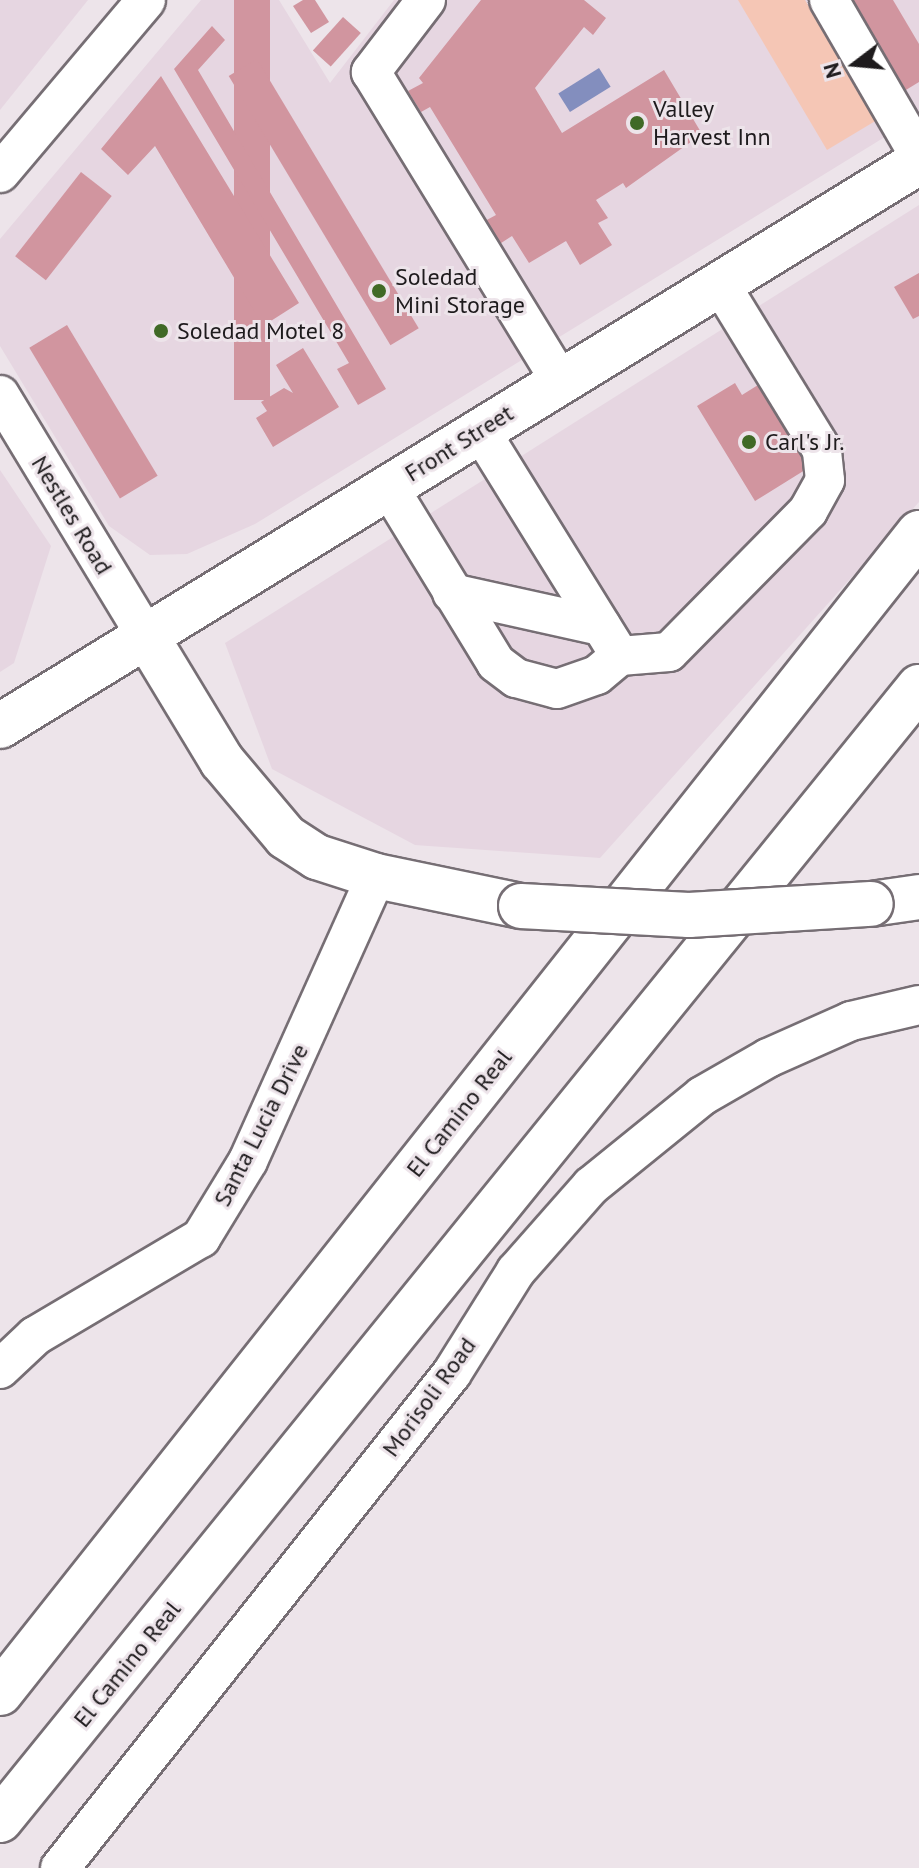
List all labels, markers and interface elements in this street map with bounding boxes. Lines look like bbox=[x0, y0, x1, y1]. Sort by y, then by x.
north arrow bbox=[815, 24, 895, 104]
text: N bbox=[816, 60, 847, 81]
place label: Valley Harvest Inn bbox=[653, 95, 771, 151]
marker: Valley Harvest Inn bbox=[628, 114, 646, 132]
place label: Soledad Mini Storage bbox=[395, 263, 525, 319]
marker: Soledad Mini Storage bbox=[370, 282, 388, 300]
place label: Soledad Motel 8 bbox=[177, 317, 344, 345]
marker: Soledad Motel 8 bbox=[152, 322, 170, 340]
street label: Front Street bbox=[399, 398, 519, 488]
place label: Carl's Jr. bbox=[765, 428, 844, 456]
marker: Carl's Jr. bbox=[740, 433, 758, 451]
street label: Nestles Road bbox=[25, 451, 119, 579]
street label: Santa Lucia Drive bbox=[208, 1039, 314, 1211]
street label: El Camino Real bbox=[400, 1043, 518, 1183]
street label: Morisoli Road bbox=[376, 1332, 482, 1462]
street label: El Camino Real bbox=[67, 1595, 187, 1733]

